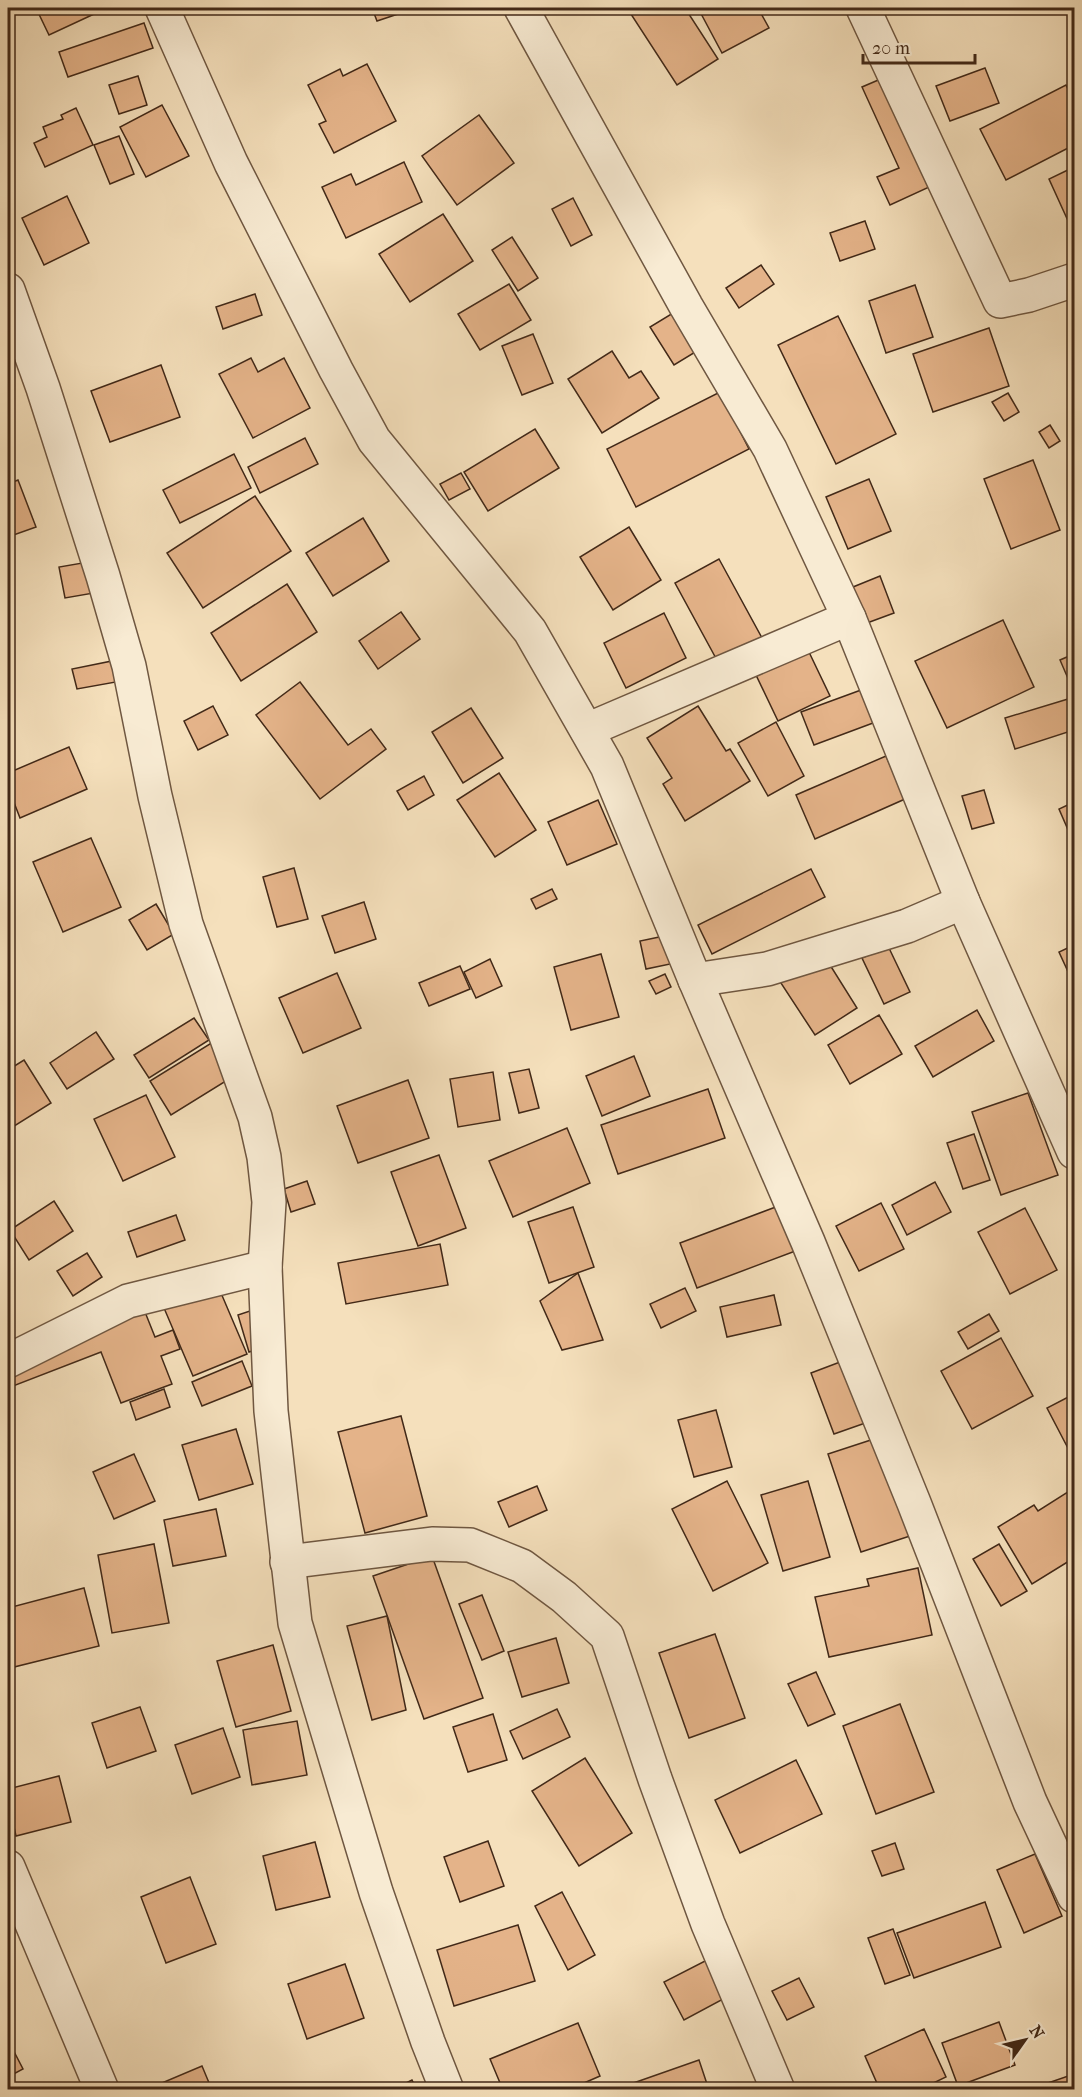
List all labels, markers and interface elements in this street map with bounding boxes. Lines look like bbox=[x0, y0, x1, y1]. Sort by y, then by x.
scale bar bbox=[863, 27, 976, 65]
text: 20 m bbox=[872, 38, 910, 59]
north arrow bbox=[995, 2010, 1055, 2070]
text: N bbox=[1026, 2022, 1049, 2043]

